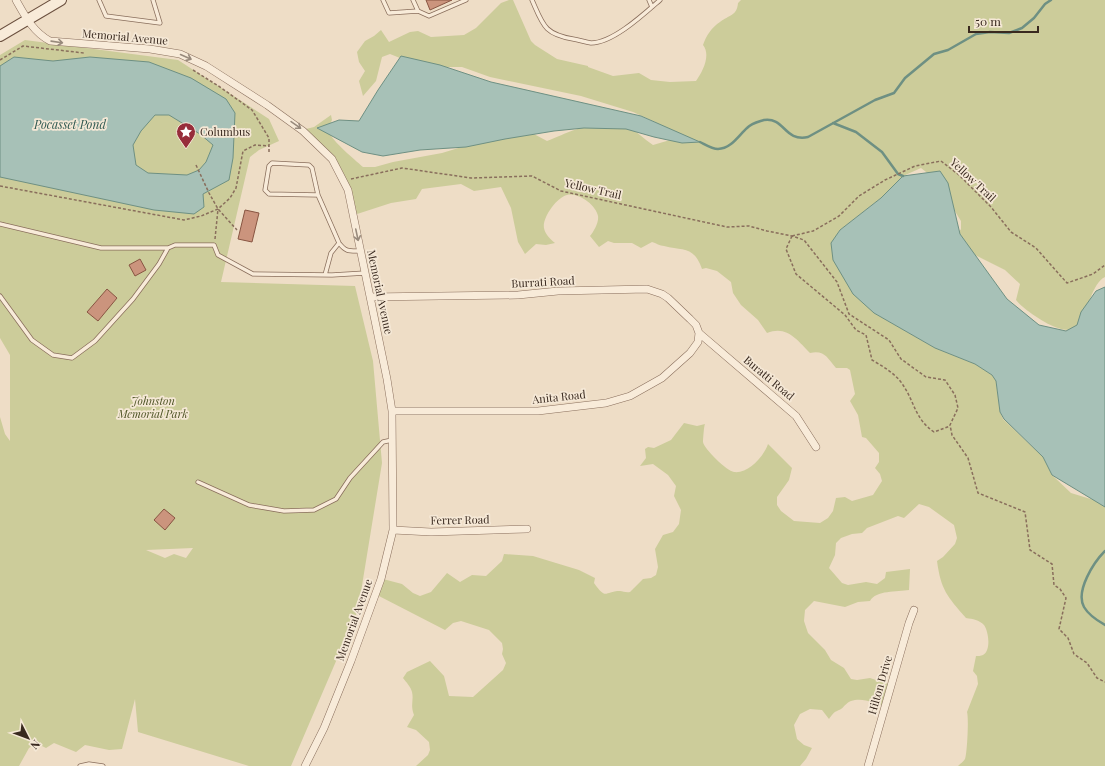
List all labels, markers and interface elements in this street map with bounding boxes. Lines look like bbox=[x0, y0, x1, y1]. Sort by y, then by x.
scale bar bbox=[969, 8, 1038, 34]
text: 50 m bbox=[975, 13, 1001, 29]
street label: Memorial Avenue bbox=[81, 25, 169, 48]
one-way arrow bbox=[50, 38, 63, 46]
one-way arrow bbox=[179, 54, 191, 61]
water label: Pocasset Pond bbox=[33, 116, 106, 132]
place icon: Columbus bbox=[175, 121, 197, 149]
one-way arrow bbox=[290, 121, 301, 129]
place label: Columbus bbox=[200, 124, 250, 139]
street label: Yellow Trail bbox=[946, 154, 1000, 205]
street label: Yellow Trail bbox=[562, 174, 623, 202]
one-way arrow bbox=[353, 228, 361, 241]
street label: Memorial Avenue bbox=[364, 248, 397, 336]
street label: Burrati Road bbox=[511, 272, 576, 291]
street label: Buratti Road bbox=[741, 352, 798, 404]
street label: Anita Road bbox=[530, 386, 587, 407]
park label: Johnston Memorial Park bbox=[117, 393, 188, 421]
street label: Ferrer Road bbox=[430, 511, 490, 528]
street label: Memorial Avenue bbox=[332, 576, 375, 663]
street label: Hilton Drive bbox=[864, 653, 895, 716]
north arrow bbox=[8, 718, 48, 758]
text: N bbox=[28, 737, 44, 753]

